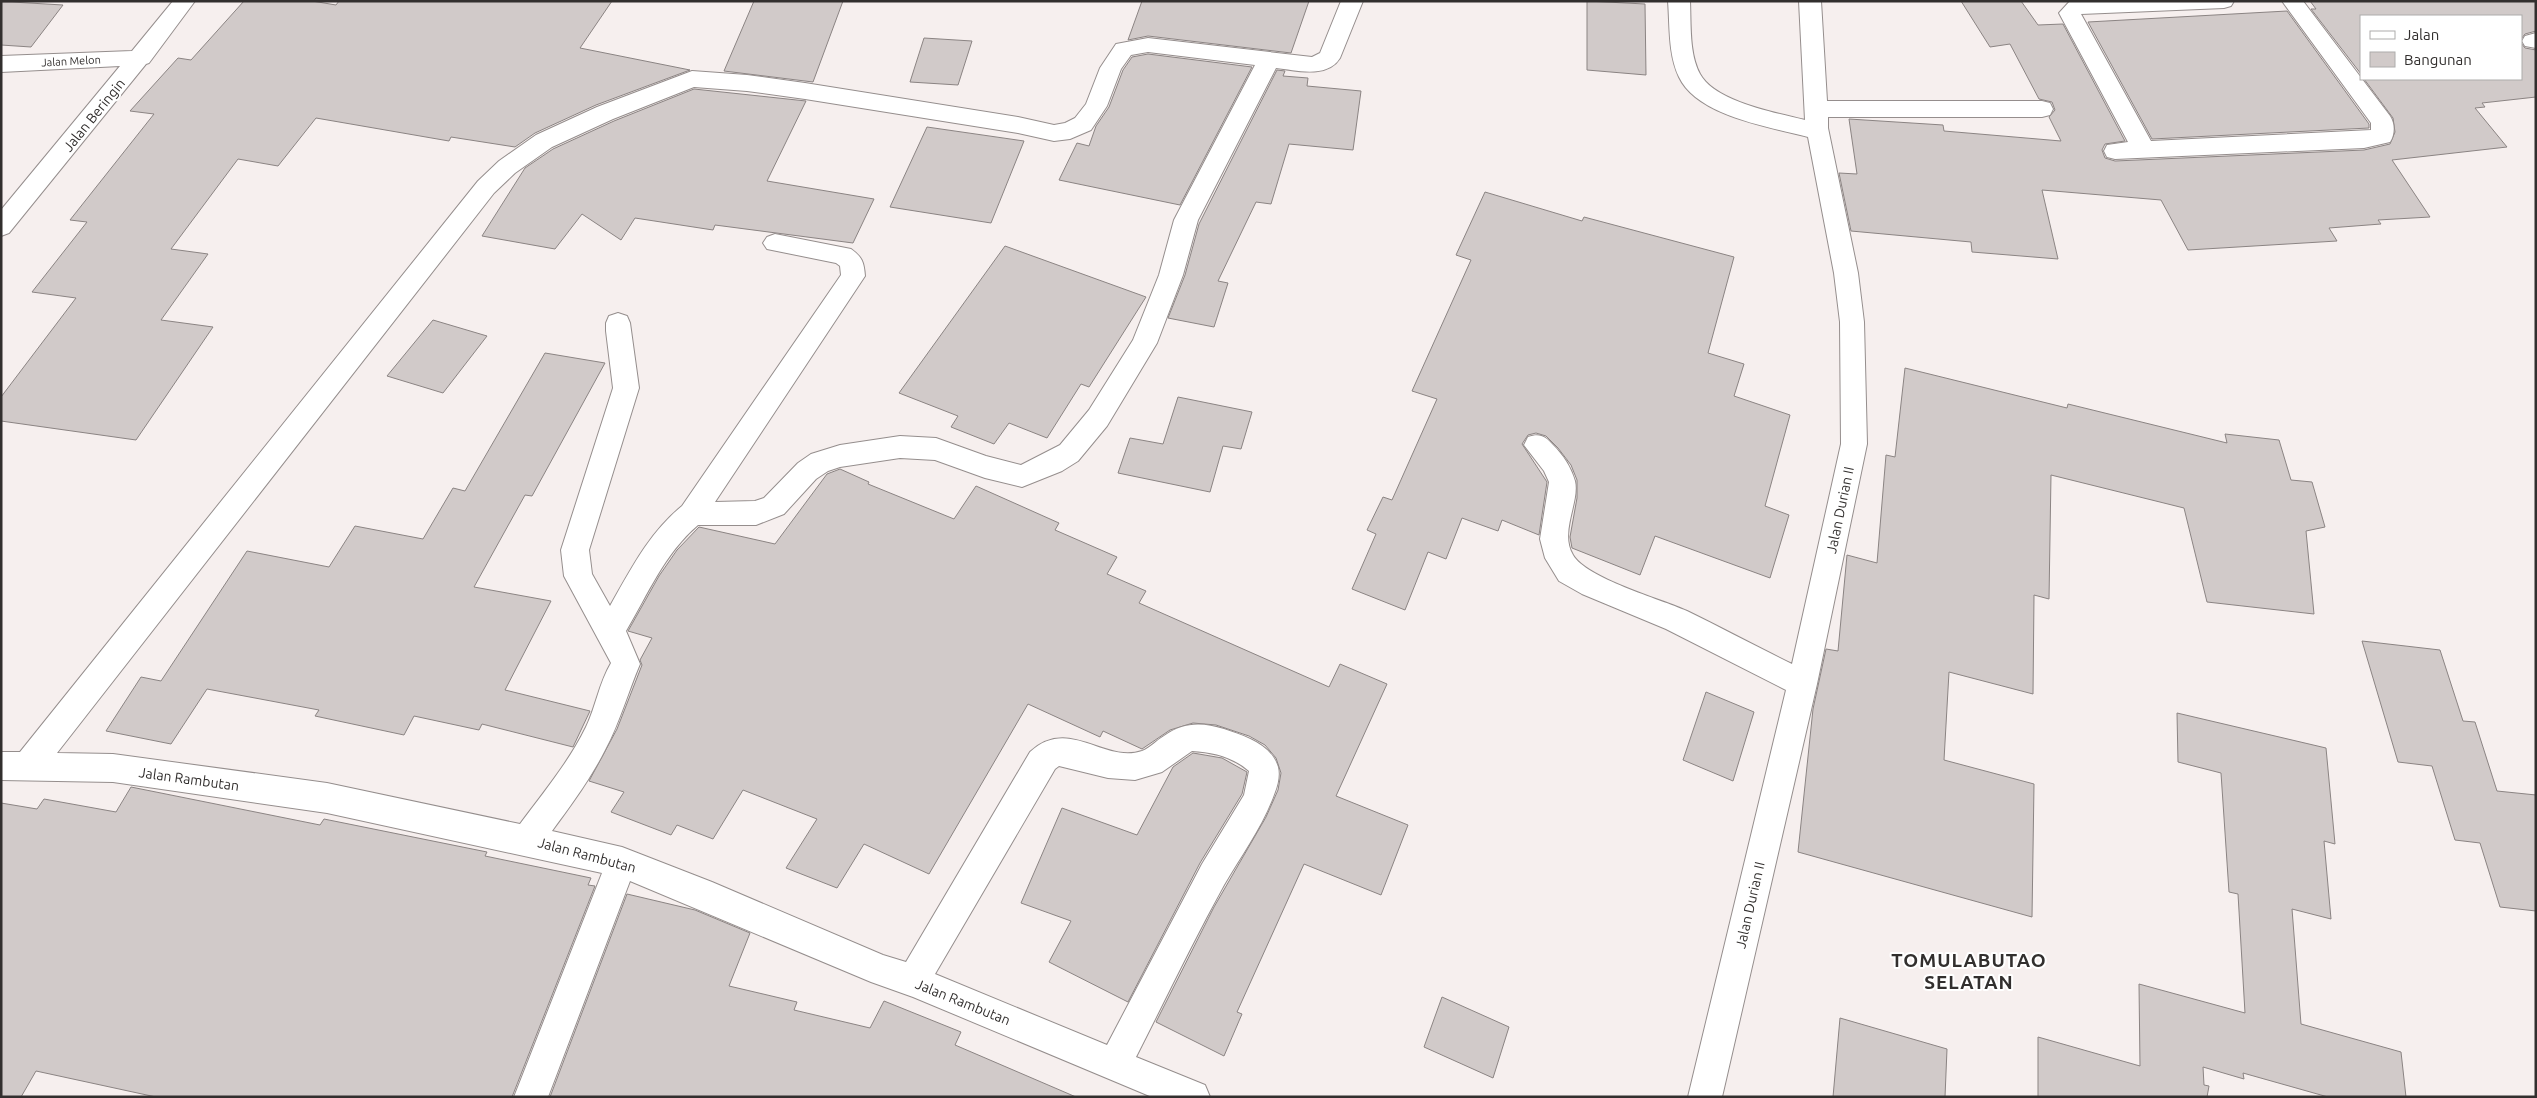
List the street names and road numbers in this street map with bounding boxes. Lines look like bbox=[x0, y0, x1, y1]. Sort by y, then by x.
street label: Jalan Melon bbox=[41, 53, 101, 69]
street label: Jalan Beringin bbox=[60, 75, 128, 155]
street label: Jalan Durian II bbox=[1823, 465, 1857, 555]
street label: Jalan Rambutan bbox=[138, 764, 240, 794]
street label: Jalan Rambutan bbox=[536, 834, 638, 876]
street label: Jalan Durian II bbox=[1732, 860, 1768, 950]
street label: Jalan Rambutan bbox=[913, 976, 1013, 1028]

